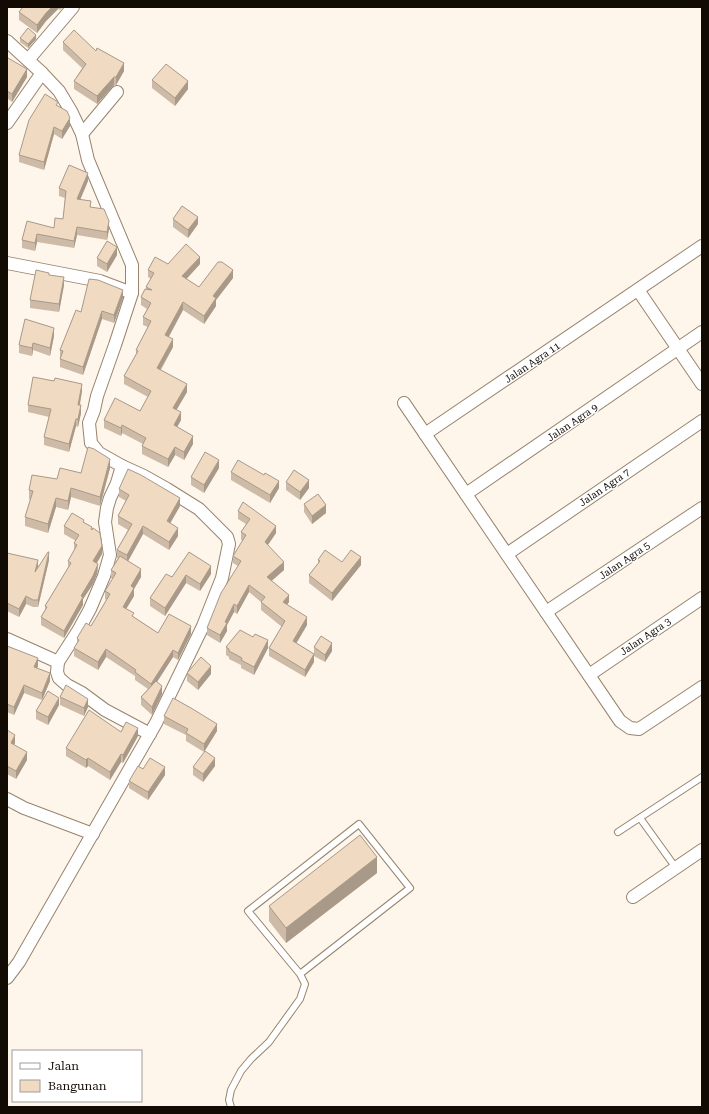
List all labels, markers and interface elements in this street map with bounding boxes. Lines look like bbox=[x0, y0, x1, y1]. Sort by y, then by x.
street label: Jalan Agra 11 bbox=[503, 340, 562, 385]
street label: Jalan Agra 9 bbox=[545, 401, 600, 443]
street label: Jalan Agra 7 bbox=[577, 466, 632, 508]
street label: Jalan Agra 5 bbox=[597, 539, 652, 581]
street label: Jalan Agra 3 bbox=[618, 615, 673, 657]
legend bbox=[12, 1050, 142, 1102]
text: Jalan bbox=[48, 1059, 79, 1073]
text: Bangunan bbox=[48, 1079, 107, 1093]

